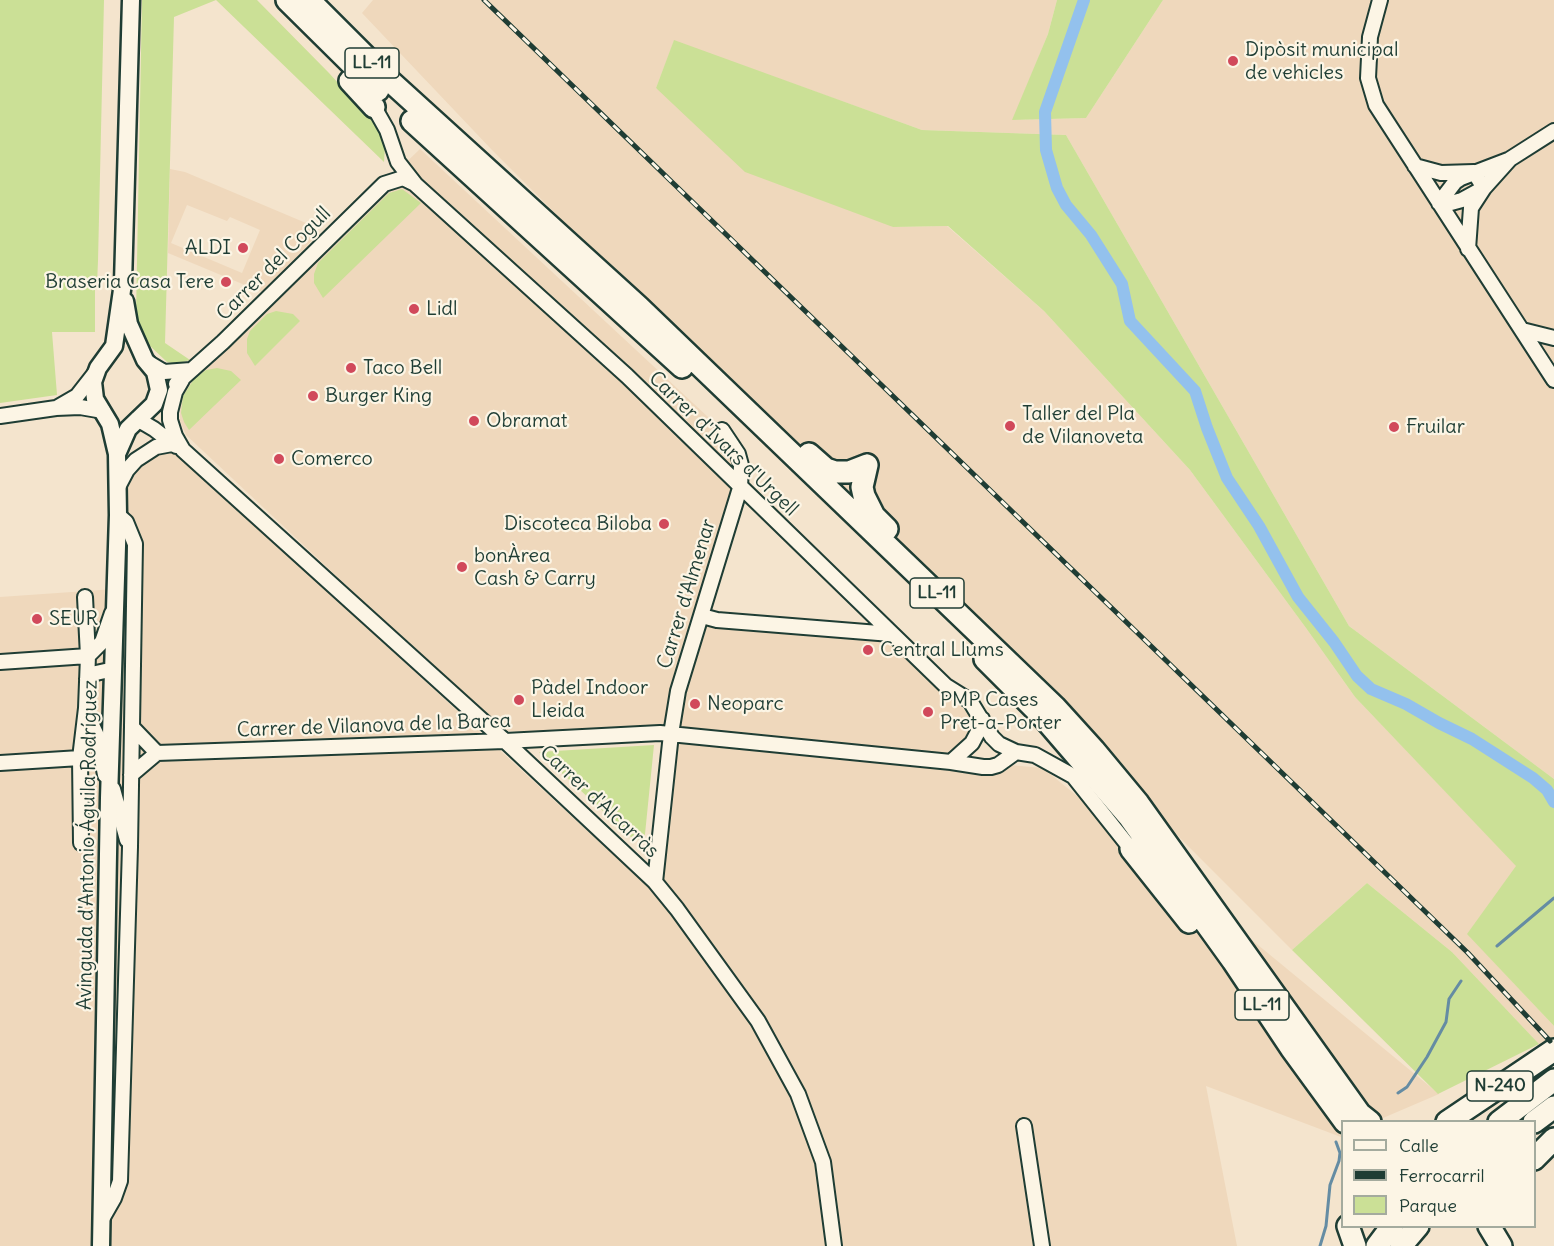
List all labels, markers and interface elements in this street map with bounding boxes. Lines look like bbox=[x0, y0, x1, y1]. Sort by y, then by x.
place label: Dipòsit municipal de vehicles bbox=[1245, 38, 1399, 85]
road number: LL-11 bbox=[345, 48, 399, 78]
marker: Dipòsit municipal de vehicles bbox=[1226, 54, 1240, 68]
street label: Carrer del Cogull bbox=[212, 202, 336, 326]
place label: ALDI bbox=[185, 236, 231, 260]
marker: ALDI bbox=[236, 241, 250, 255]
place label: Braseria Casa Tere bbox=[45, 270, 214, 294]
marker: Braseria Casa Tere bbox=[219, 275, 233, 289]
place label: Lidl bbox=[426, 297, 458, 321]
marker: Lidl bbox=[407, 302, 421, 316]
place label: Taco Bell bbox=[363, 356, 442, 380]
marker: Taco Bell bbox=[344, 361, 358, 375]
street label: Carrer d'Ivars d'Urgell bbox=[643, 366, 803, 522]
place label: Burger King bbox=[325, 384, 432, 408]
marker: Burger King bbox=[306, 389, 320, 403]
place label: Taller del Pla de Vilanoveta bbox=[1022, 402, 1144, 449]
place label: Obramat bbox=[486, 409, 568, 433]
marker: Obramat bbox=[467, 414, 481, 428]
place label: Fruilar bbox=[1406, 415, 1465, 439]
marker: Taller del Pla de Vilanoveta bbox=[1003, 419, 1017, 433]
marker: Fruilar bbox=[1387, 420, 1401, 434]
place label: Comerco bbox=[291, 447, 373, 471]
marker: Comerco bbox=[272, 452, 286, 466]
place label: Discoteca Biloba bbox=[504, 512, 652, 536]
street label: Carrer d'Almenar bbox=[653, 516, 721, 672]
marker: Discoteca Biloba bbox=[657, 517, 671, 531]
place label: bonÀrea Cash & Carry bbox=[474, 544, 596, 591]
marker: bonÀrea Cash & Carry bbox=[455, 560, 469, 574]
road number: LL-11 bbox=[910, 578, 964, 608]
place label: SEUR bbox=[49, 607, 98, 631]
marker: SEUR bbox=[30, 612, 44, 626]
place label: Central Llums bbox=[880, 638, 1004, 662]
marker: Central Llums bbox=[861, 643, 875, 657]
place label: Pàdel Indoor Lleida bbox=[531, 676, 648, 723]
street label: Avinguda d'Antonio Águila Rodríguez bbox=[73, 680, 103, 1010]
place label: PMP Cases Pret-a-Porter bbox=[940, 688, 1061, 735]
place label: Neoparc bbox=[707, 692, 784, 716]
marker: Pàdel Indoor Lleida bbox=[512, 693, 526, 707]
marker: Neoparc bbox=[688, 697, 702, 711]
marker: PMP Cases Pret-a-Porter bbox=[921, 705, 935, 719]
street label: Carrer de Vilanova de la Barca bbox=[237, 709, 511, 743]
street label: Carrer d'Alcarràs bbox=[534, 741, 664, 863]
road number: LL-11 bbox=[1235, 990, 1289, 1020]
road number: N-240 bbox=[1467, 1071, 1533, 1101]
legend bbox=[1341, 1120, 1536, 1228]
text: Calle bbox=[1399, 1134, 1439, 1157]
text: Ferrocarril bbox=[1399, 1164, 1485, 1187]
text: Parque bbox=[1399, 1194, 1457, 1217]

